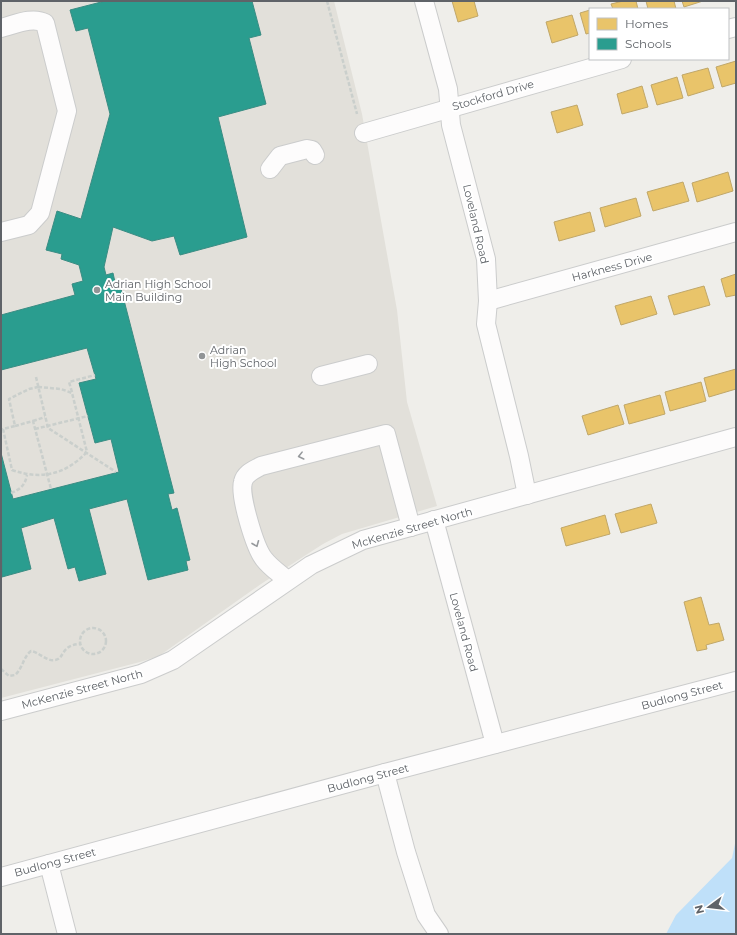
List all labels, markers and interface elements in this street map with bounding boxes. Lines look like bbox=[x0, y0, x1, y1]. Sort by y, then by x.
legend bbox=[589, 8, 729, 60]
text: Homes bbox=[625, 16, 668, 31]
text: Schools bbox=[625, 36, 671, 51]
street label: Stockford Drive bbox=[450, 77, 536, 113]
street label: Loveland Road bbox=[460, 183, 492, 265]
street label: Harkness Drive bbox=[570, 249, 654, 284]
place label: Adrian High School Main Building bbox=[105, 277, 211, 304]
marker: Adrian High School Main Building bbox=[92, 285, 102, 295]
place label: Adrian High School bbox=[210, 343, 277, 370]
marker: Adrian High School bbox=[197, 351, 207, 361]
one-way arrow bbox=[298, 452, 304, 460]
street label: McKenzie Street North bbox=[350, 504, 474, 552]
one-way arrow bbox=[251, 540, 259, 547]
street label: Loveland Road bbox=[447, 591, 481, 673]
street label: McKenzie Street North bbox=[20, 666, 144, 712]
street label: Budlong Street bbox=[640, 677, 725, 713]
street label: Budlong Street bbox=[326, 760, 411, 796]
street label: Budlong Street bbox=[13, 844, 98, 880]
north arrow bbox=[689, 887, 729, 927]
text: N bbox=[691, 903, 707, 916]

